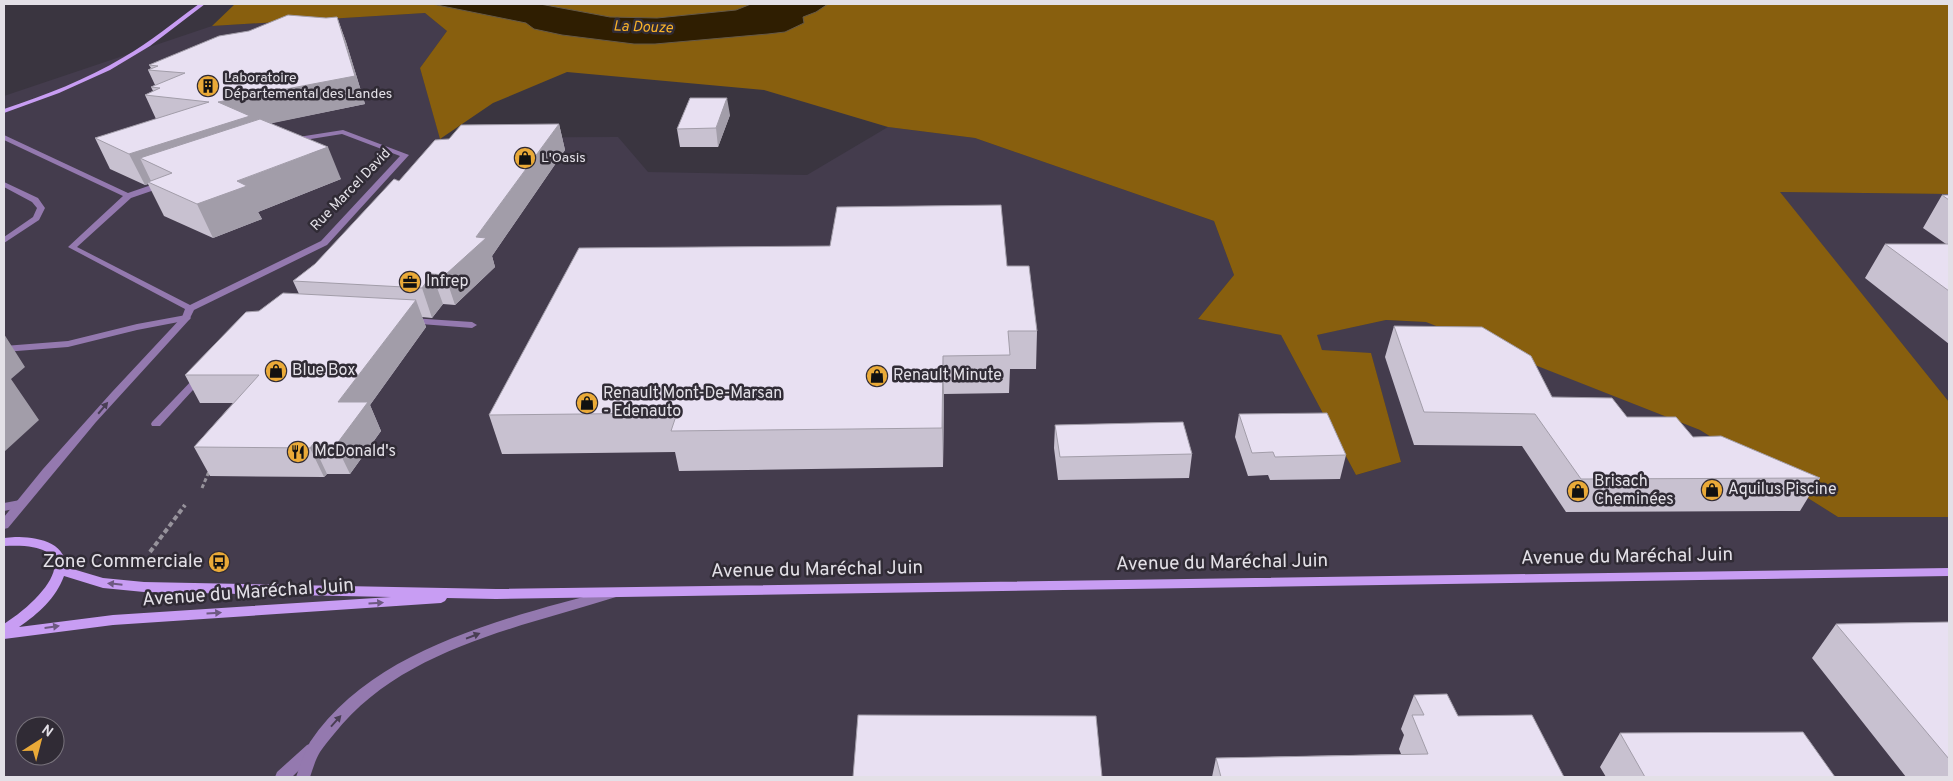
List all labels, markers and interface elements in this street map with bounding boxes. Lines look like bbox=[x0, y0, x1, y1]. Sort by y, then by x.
water label: La Douze bbox=[613, 17, 674, 39]
place label: Laboratoire Départemental des Landes bbox=[224, 70, 392, 103]
building icon: Laboratoire Départemental des Landes bbox=[196, 74, 220, 98]
street label: Rue Marcel David bbox=[307, 145, 395, 235]
shop icon: L'Oasis bbox=[513, 146, 537, 170]
place label: L'Oasis bbox=[541, 150, 586, 167]
office icon: Infrep bbox=[398, 270, 422, 294]
place label: Infrep bbox=[426, 272, 468, 292]
shop icon: Blue Box bbox=[264, 359, 288, 383]
place label: Blue Box bbox=[292, 361, 356, 381]
shop icon: Renault Minute bbox=[865, 364, 889, 388]
place label: Renault Minute bbox=[893, 366, 1002, 386]
place label: Renault Mont-De-Marsan - Edenauto bbox=[603, 384, 782, 422]
shop icon: Renault Mont-De-Marsan - Edenauto bbox=[575, 391, 599, 415]
one-way arrow bbox=[97, 402, 109, 414]
restaurant icon: McDonald's bbox=[286, 440, 310, 464]
place label: McDonald's bbox=[314, 442, 396, 462]
place label: Brisach Cheminées bbox=[1594, 472, 1674, 510]
shop icon: Aquilus Piscine bbox=[1700, 478, 1724, 502]
shop icon: Brisach Cheminées bbox=[1566, 479, 1590, 503]
place label: Aquilus Piscine bbox=[1728, 480, 1837, 500]
street label: Avenue du Maréchal Juin bbox=[1521, 543, 1733, 571]
street label: Avenue du Maréchal Juin bbox=[1116, 549, 1328, 577]
place label: Zone Commerciale bbox=[42, 550, 203, 574]
bus stop icon: Zone Commerciale bbox=[207, 550, 231, 574]
street label: Avenue du Maréchal Juin bbox=[711, 556, 923, 584]
street label: Avenue du Maréchal Juin bbox=[141, 574, 355, 612]
one-way arrow bbox=[106, 580, 122, 588]
one-way arrow bbox=[368, 599, 384, 607]
one-way arrow bbox=[206, 608, 222, 616]
one-way arrow bbox=[44, 623, 60, 631]
one-way arrow bbox=[466, 632, 481, 640]
one-way arrow bbox=[331, 715, 342, 728]
north arrow bbox=[15, 716, 65, 766]
text: N bbox=[38, 722, 56, 742]

